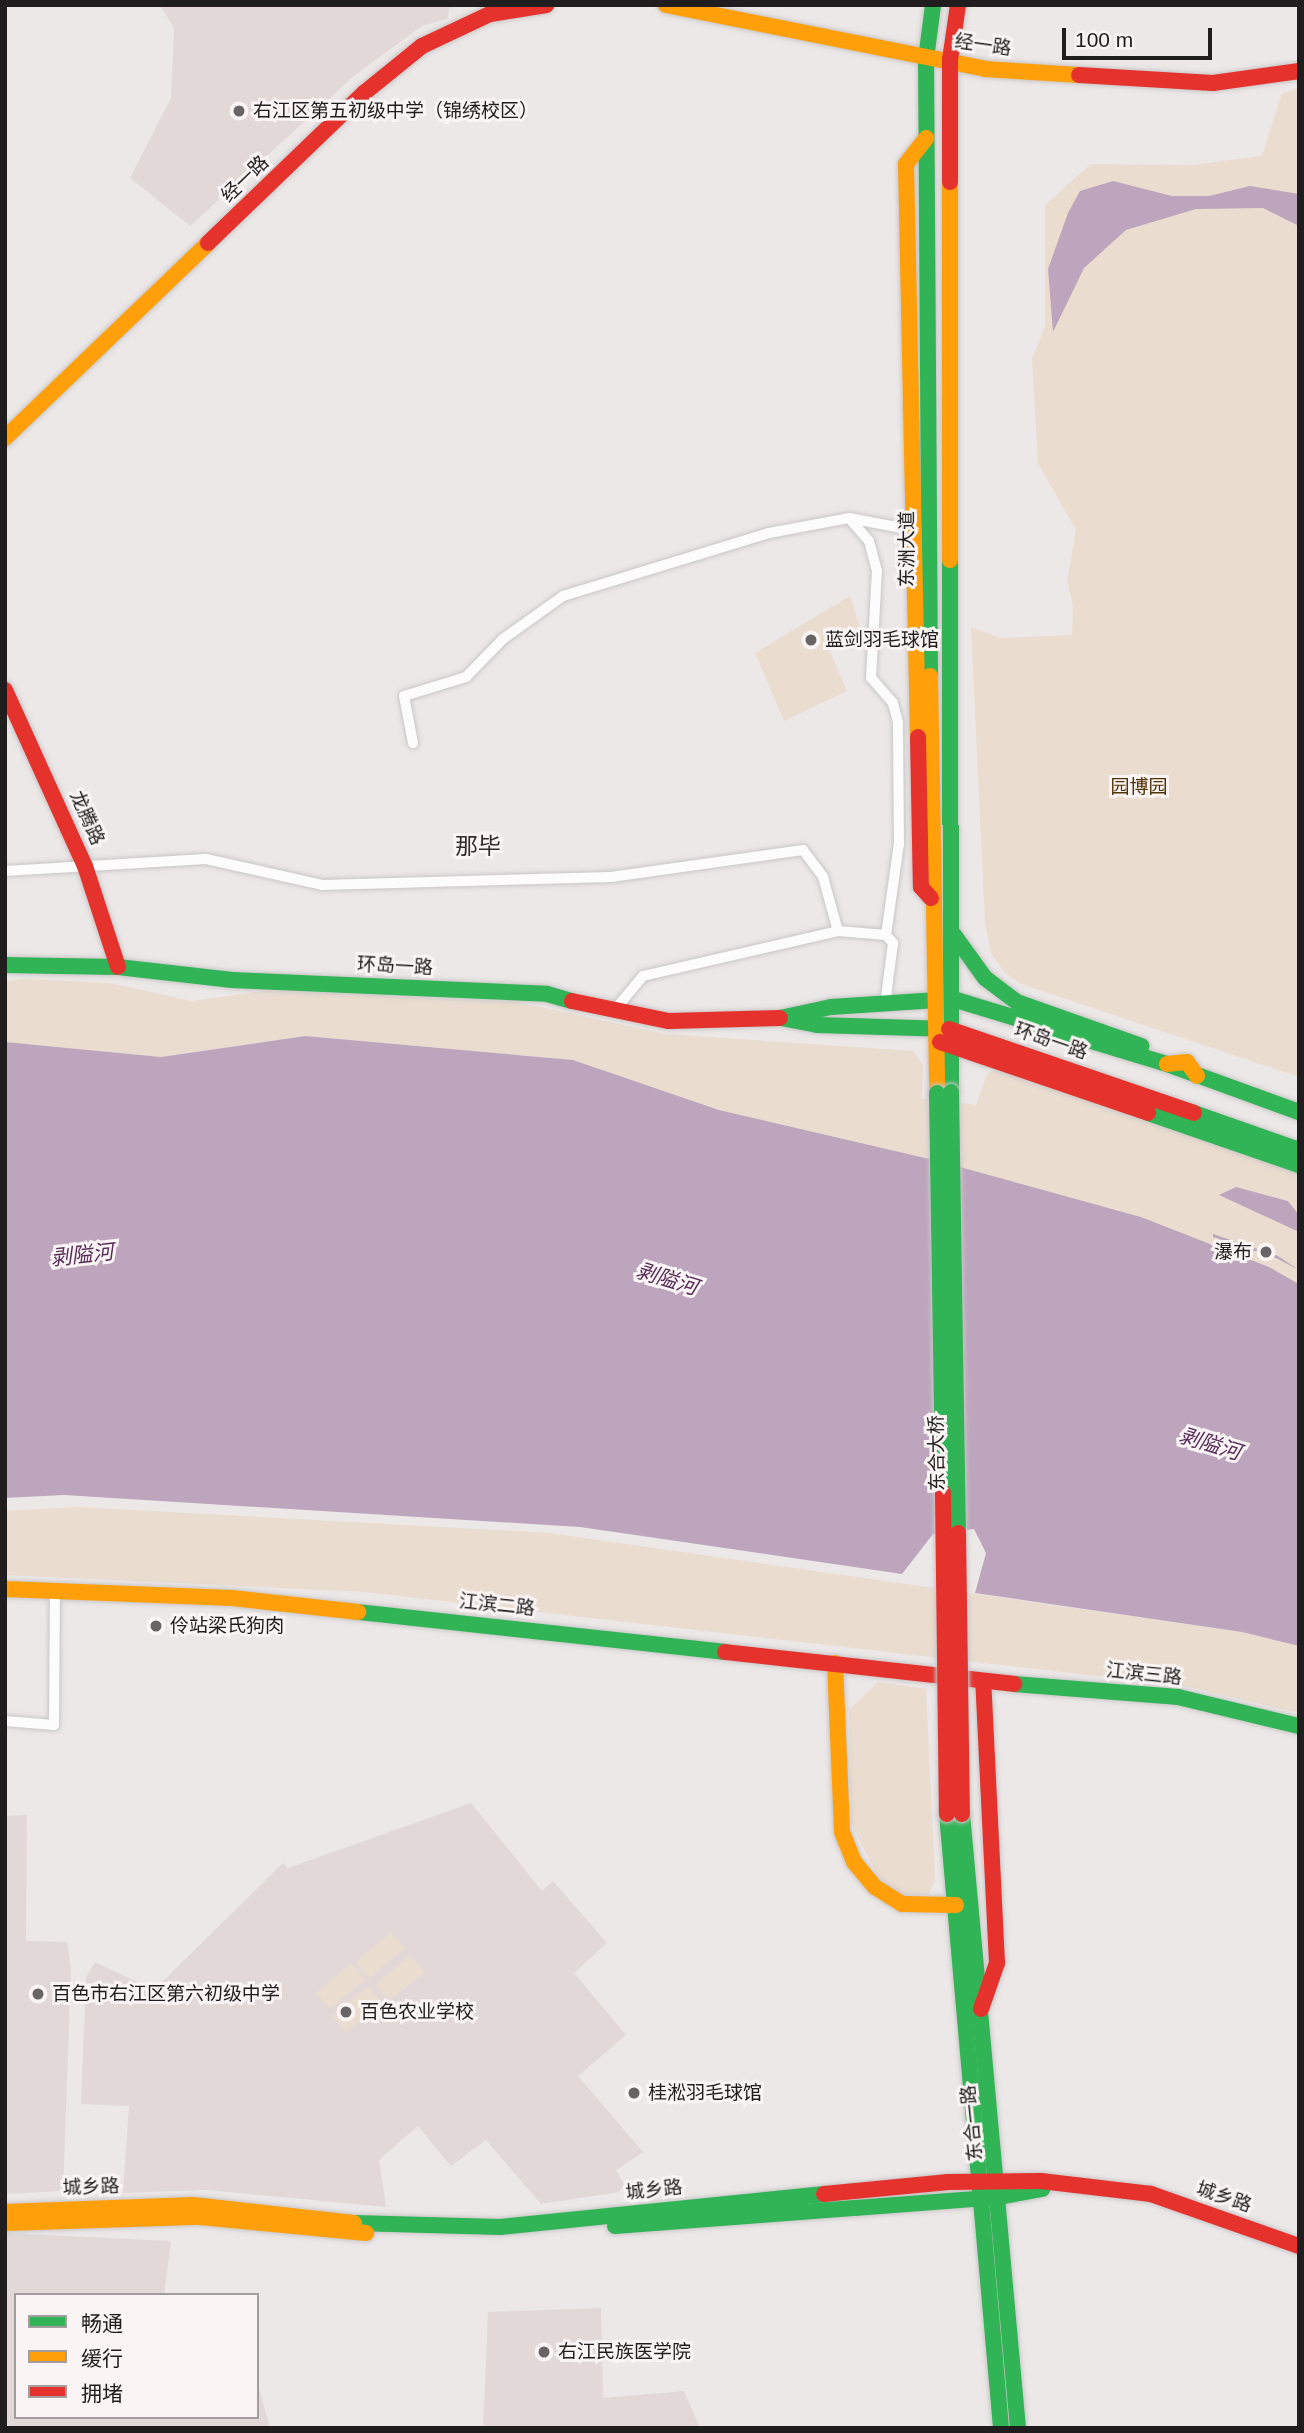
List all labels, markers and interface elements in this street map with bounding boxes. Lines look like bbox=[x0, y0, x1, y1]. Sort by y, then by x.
scale bar bbox=[1066, 14, 1216, 58]
text: 100 m bbox=[1075, 28, 1133, 51]
street label: 经一路 bbox=[953, 30, 1013, 60]
place label: 右江区第五初级中学（锦绣校区） bbox=[253, 100, 538, 122]
marker: 右江区第五初级中学（锦绣校区） bbox=[231, 103, 247, 119]
street label: 经一路 bbox=[217, 151, 273, 207]
street label: 东洲大道 bbox=[896, 511, 918, 587]
place label: 蓝剑羽毛球馆 bbox=[825, 629, 939, 651]
marker: 蓝剑羽毛球馆 bbox=[803, 632, 819, 648]
park label: 园博园 bbox=[1111, 776, 1167, 798]
street label: 龙腾路 bbox=[65, 787, 109, 849]
district label: 那毕 bbox=[455, 832, 501, 860]
street label: 环岛一路 bbox=[356, 953, 434, 979]
street label: 环岛一路 bbox=[1011, 1018, 1091, 1064]
water label: 剥隘河 bbox=[49, 1239, 115, 1271]
place label: 瀑布 bbox=[1214, 1241, 1252, 1263]
marker: 瀑布 bbox=[1258, 1244, 1274, 1260]
water label: 剥隘河 bbox=[633, 1258, 701, 1300]
street label: 东合大桥 bbox=[925, 1415, 949, 1491]
water label: 剥隘河 bbox=[1176, 1423, 1244, 1465]
street label: 江滨二路 bbox=[458, 1590, 536, 1620]
place label: 伶站梁氏狗肉 bbox=[170, 1615, 284, 1637]
marker: 伶站梁氏狗肉 bbox=[148, 1618, 164, 1634]
street label: 江滨三路 bbox=[1105, 1659, 1183, 1689]
place label: 百色市右江区第六初级中学 bbox=[52, 1983, 280, 2005]
marker: 百色市右江区第六初级中学 bbox=[30, 1986, 46, 2002]
place label: 百色农业学校 bbox=[360, 2001, 474, 2023]
marker: 百色农业学校 bbox=[338, 2004, 354, 2020]
place label: 桂淞羽毛球馆 bbox=[648, 2082, 762, 2104]
street label: 东合一路 bbox=[957, 2084, 987, 2162]
marker: 桂淞羽毛球馆 bbox=[626, 2085, 642, 2101]
street label: 城乡路 bbox=[62, 2175, 120, 2199]
street label: 城乡路 bbox=[624, 2176, 684, 2204]
street label: 城乡路 bbox=[1193, 2177, 1255, 2217]
legend bbox=[14, 2293, 259, 2419]
text: 畅通 bbox=[81, 2312, 123, 2335]
place label: 右江民族医学院 bbox=[558, 2341, 691, 2363]
marker: 右江民族医学院 bbox=[536, 2344, 552, 2360]
text: 缓行 bbox=[81, 2347, 123, 2370]
text: 拥堵 bbox=[81, 2382, 123, 2405]

